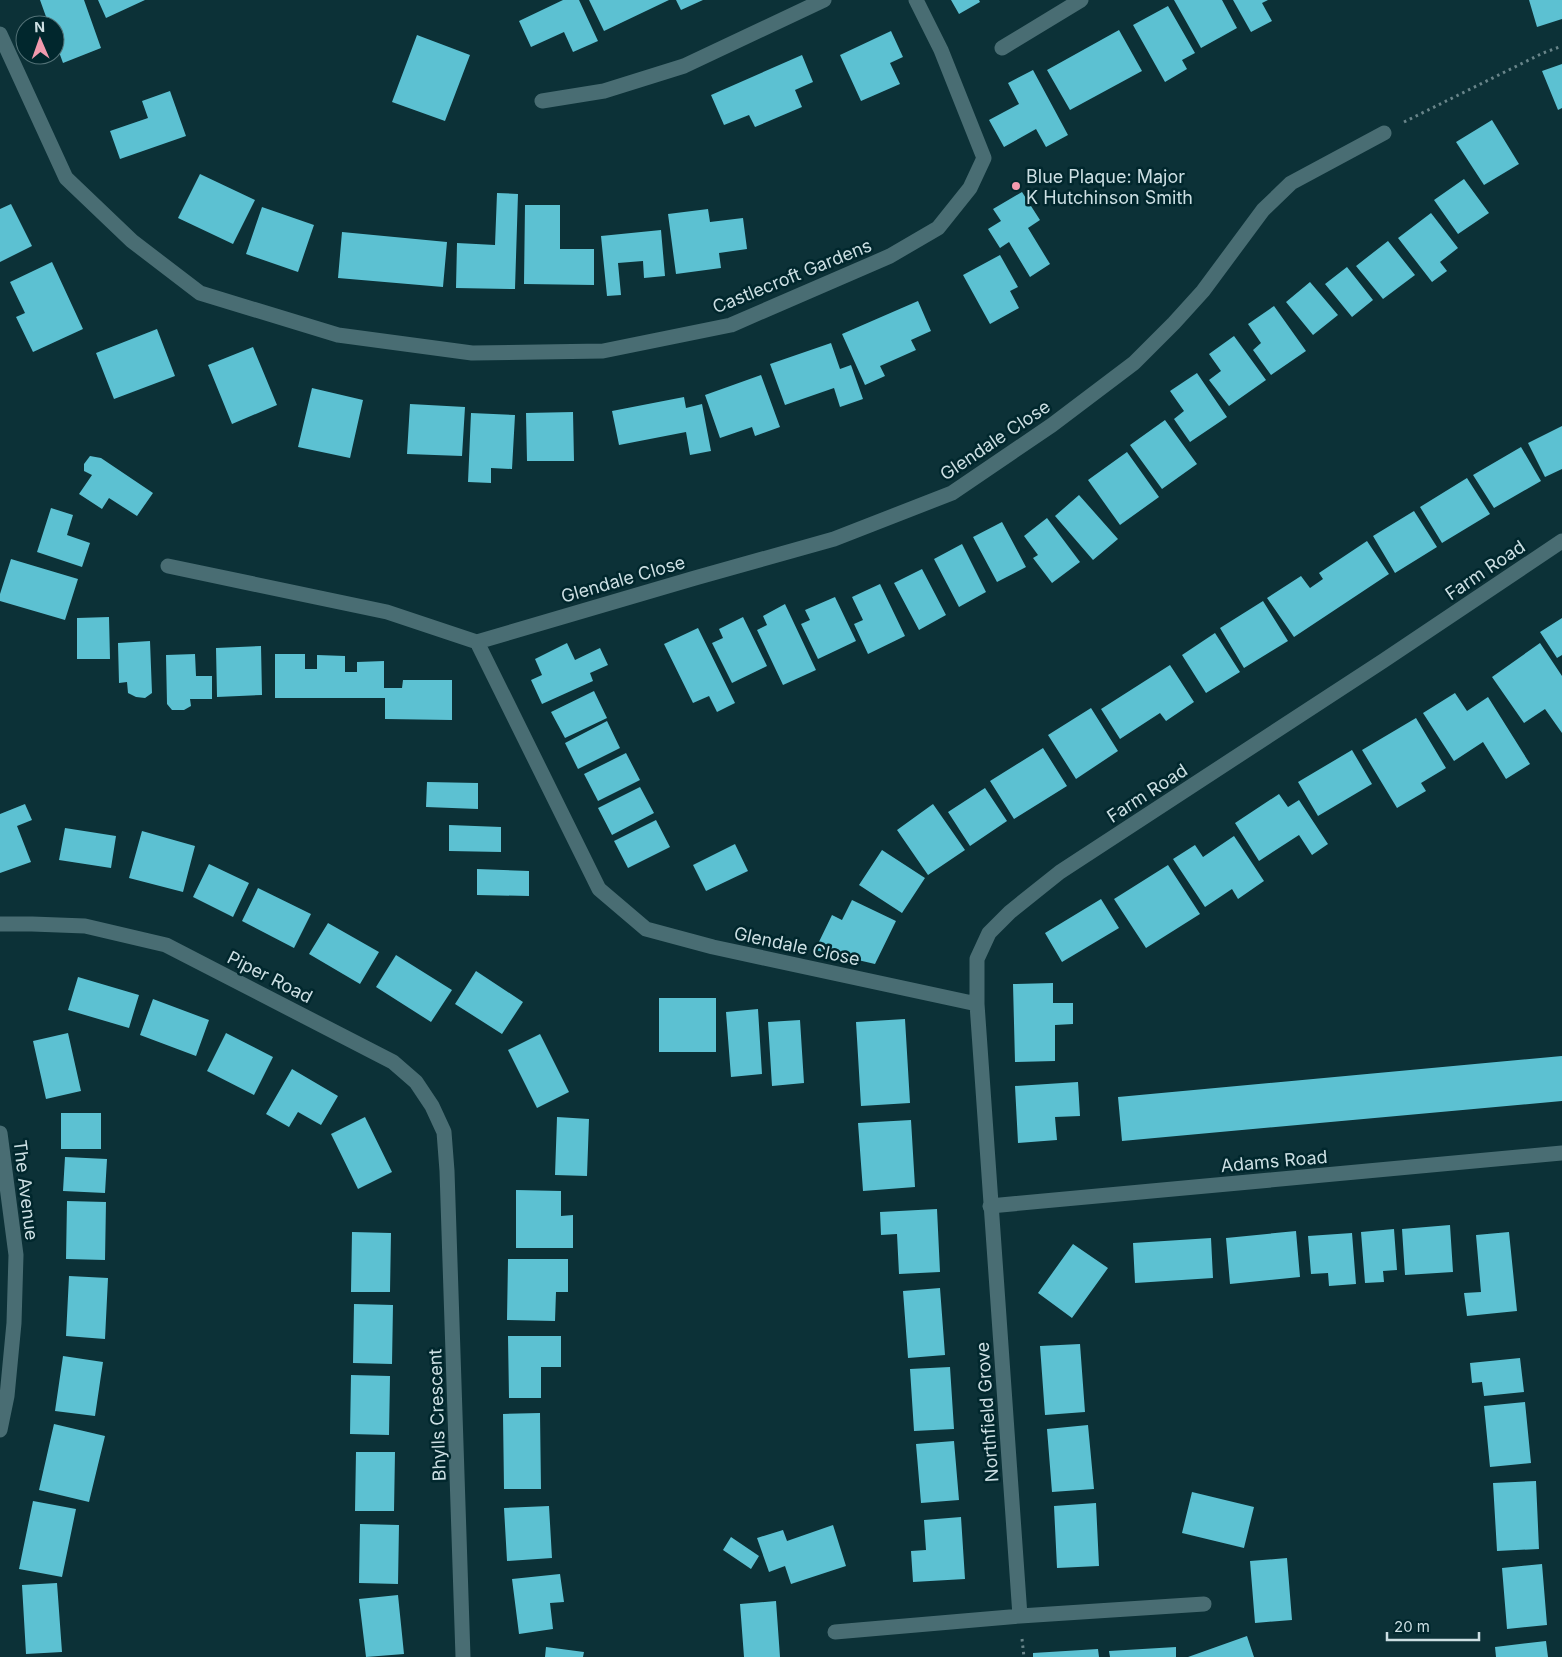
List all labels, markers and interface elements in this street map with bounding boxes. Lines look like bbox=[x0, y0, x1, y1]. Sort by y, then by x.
north arrow bbox=[15, 15, 65, 65]
text: N bbox=[34, 18, 45, 35]
place label: Blue Plaque: Major K Hutchinson Smith bbox=[1026, 166, 1193, 208]
marker: Blue Plaque: Major K Hutchinson Smith bbox=[1010, 180, 1022, 192]
street label: Castlecroft Gardens bbox=[709, 234, 875, 318]
street label: Glendale Close bbox=[936, 395, 1054, 485]
street label: Farm Road bbox=[1441, 536, 1529, 604]
street label: Glendale Close bbox=[558, 551, 688, 607]
street label: Farm Road bbox=[1103, 759, 1191, 827]
street label: Glendale Close bbox=[732, 922, 862, 970]
street label: Piper Road bbox=[224, 947, 316, 1007]
street label: The Avenue bbox=[9, 1139, 43, 1241]
street label: Adams Road bbox=[1220, 1146, 1328, 1176]
street label: Northfield Grove bbox=[972, 1341, 1002, 1483]
street label: Bhylls Crescent bbox=[424, 1348, 450, 1482]
scale bar bbox=[1387, 1610, 1480, 1642]
text: 20 m bbox=[1394, 1617, 1430, 1636]

